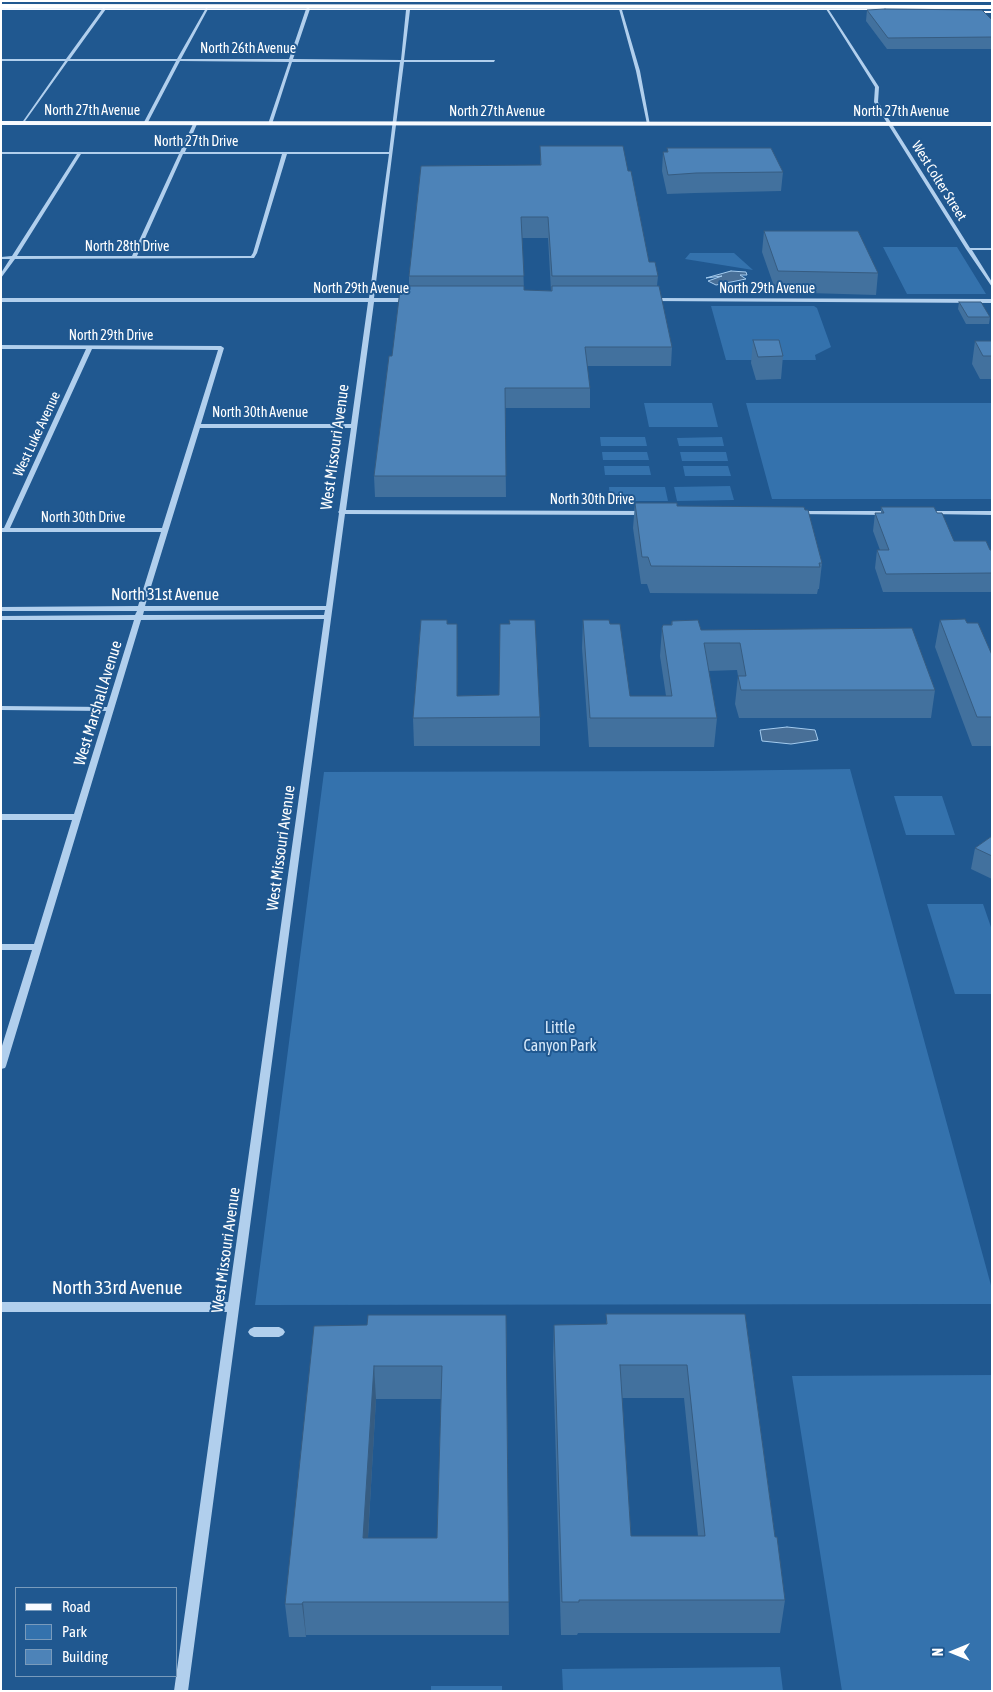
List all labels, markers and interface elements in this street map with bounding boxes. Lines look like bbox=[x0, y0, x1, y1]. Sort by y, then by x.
street label: North 26th Avenue bbox=[200, 41, 296, 57]
street label: North 27th Avenue bbox=[44, 103, 140, 119]
street label: North 27th Avenue bbox=[449, 104, 545, 120]
street label: North 27th Avenue bbox=[853, 104, 949, 120]
street label: North 27th Drive bbox=[154, 134, 238, 150]
street label: West Colter Street bbox=[908, 138, 970, 224]
street label: North 28th Drive bbox=[85, 239, 169, 255]
street label: North 29th Avenue bbox=[313, 281, 409, 297]
street label: North 29th Avenue bbox=[719, 281, 815, 297]
street label: North 29th Drive bbox=[69, 328, 153, 344]
street label: West Missouri Avenue bbox=[317, 383, 353, 511]
street label: West Luke Avenue bbox=[10, 389, 64, 479]
street label: North 30th Avenue bbox=[212, 405, 308, 421]
street label: North 30th Drive bbox=[550, 492, 634, 508]
street label: North 30th Drive bbox=[41, 510, 125, 526]
street label: North 31st Avenue bbox=[111, 585, 219, 605]
street label: West Marshall Avenue bbox=[70, 638, 126, 768]
street label: West Missouri Avenue bbox=[263, 784, 299, 912]
park label: Little Canyon Park bbox=[523, 1018, 597, 1056]
street label: West Missouri Avenue bbox=[208, 1186, 244, 1314]
street label: North 33rd Avenue bbox=[52, 1277, 182, 1299]
legend bbox=[15, 1587, 178, 1677]
text: Road bbox=[62, 1598, 91, 1615]
text: Park bbox=[62, 1623, 87, 1640]
north arrow bbox=[928, 1627, 978, 1677]
text: Building bbox=[62, 1648, 108, 1665]
text: N bbox=[930, 1648, 946, 1656]

